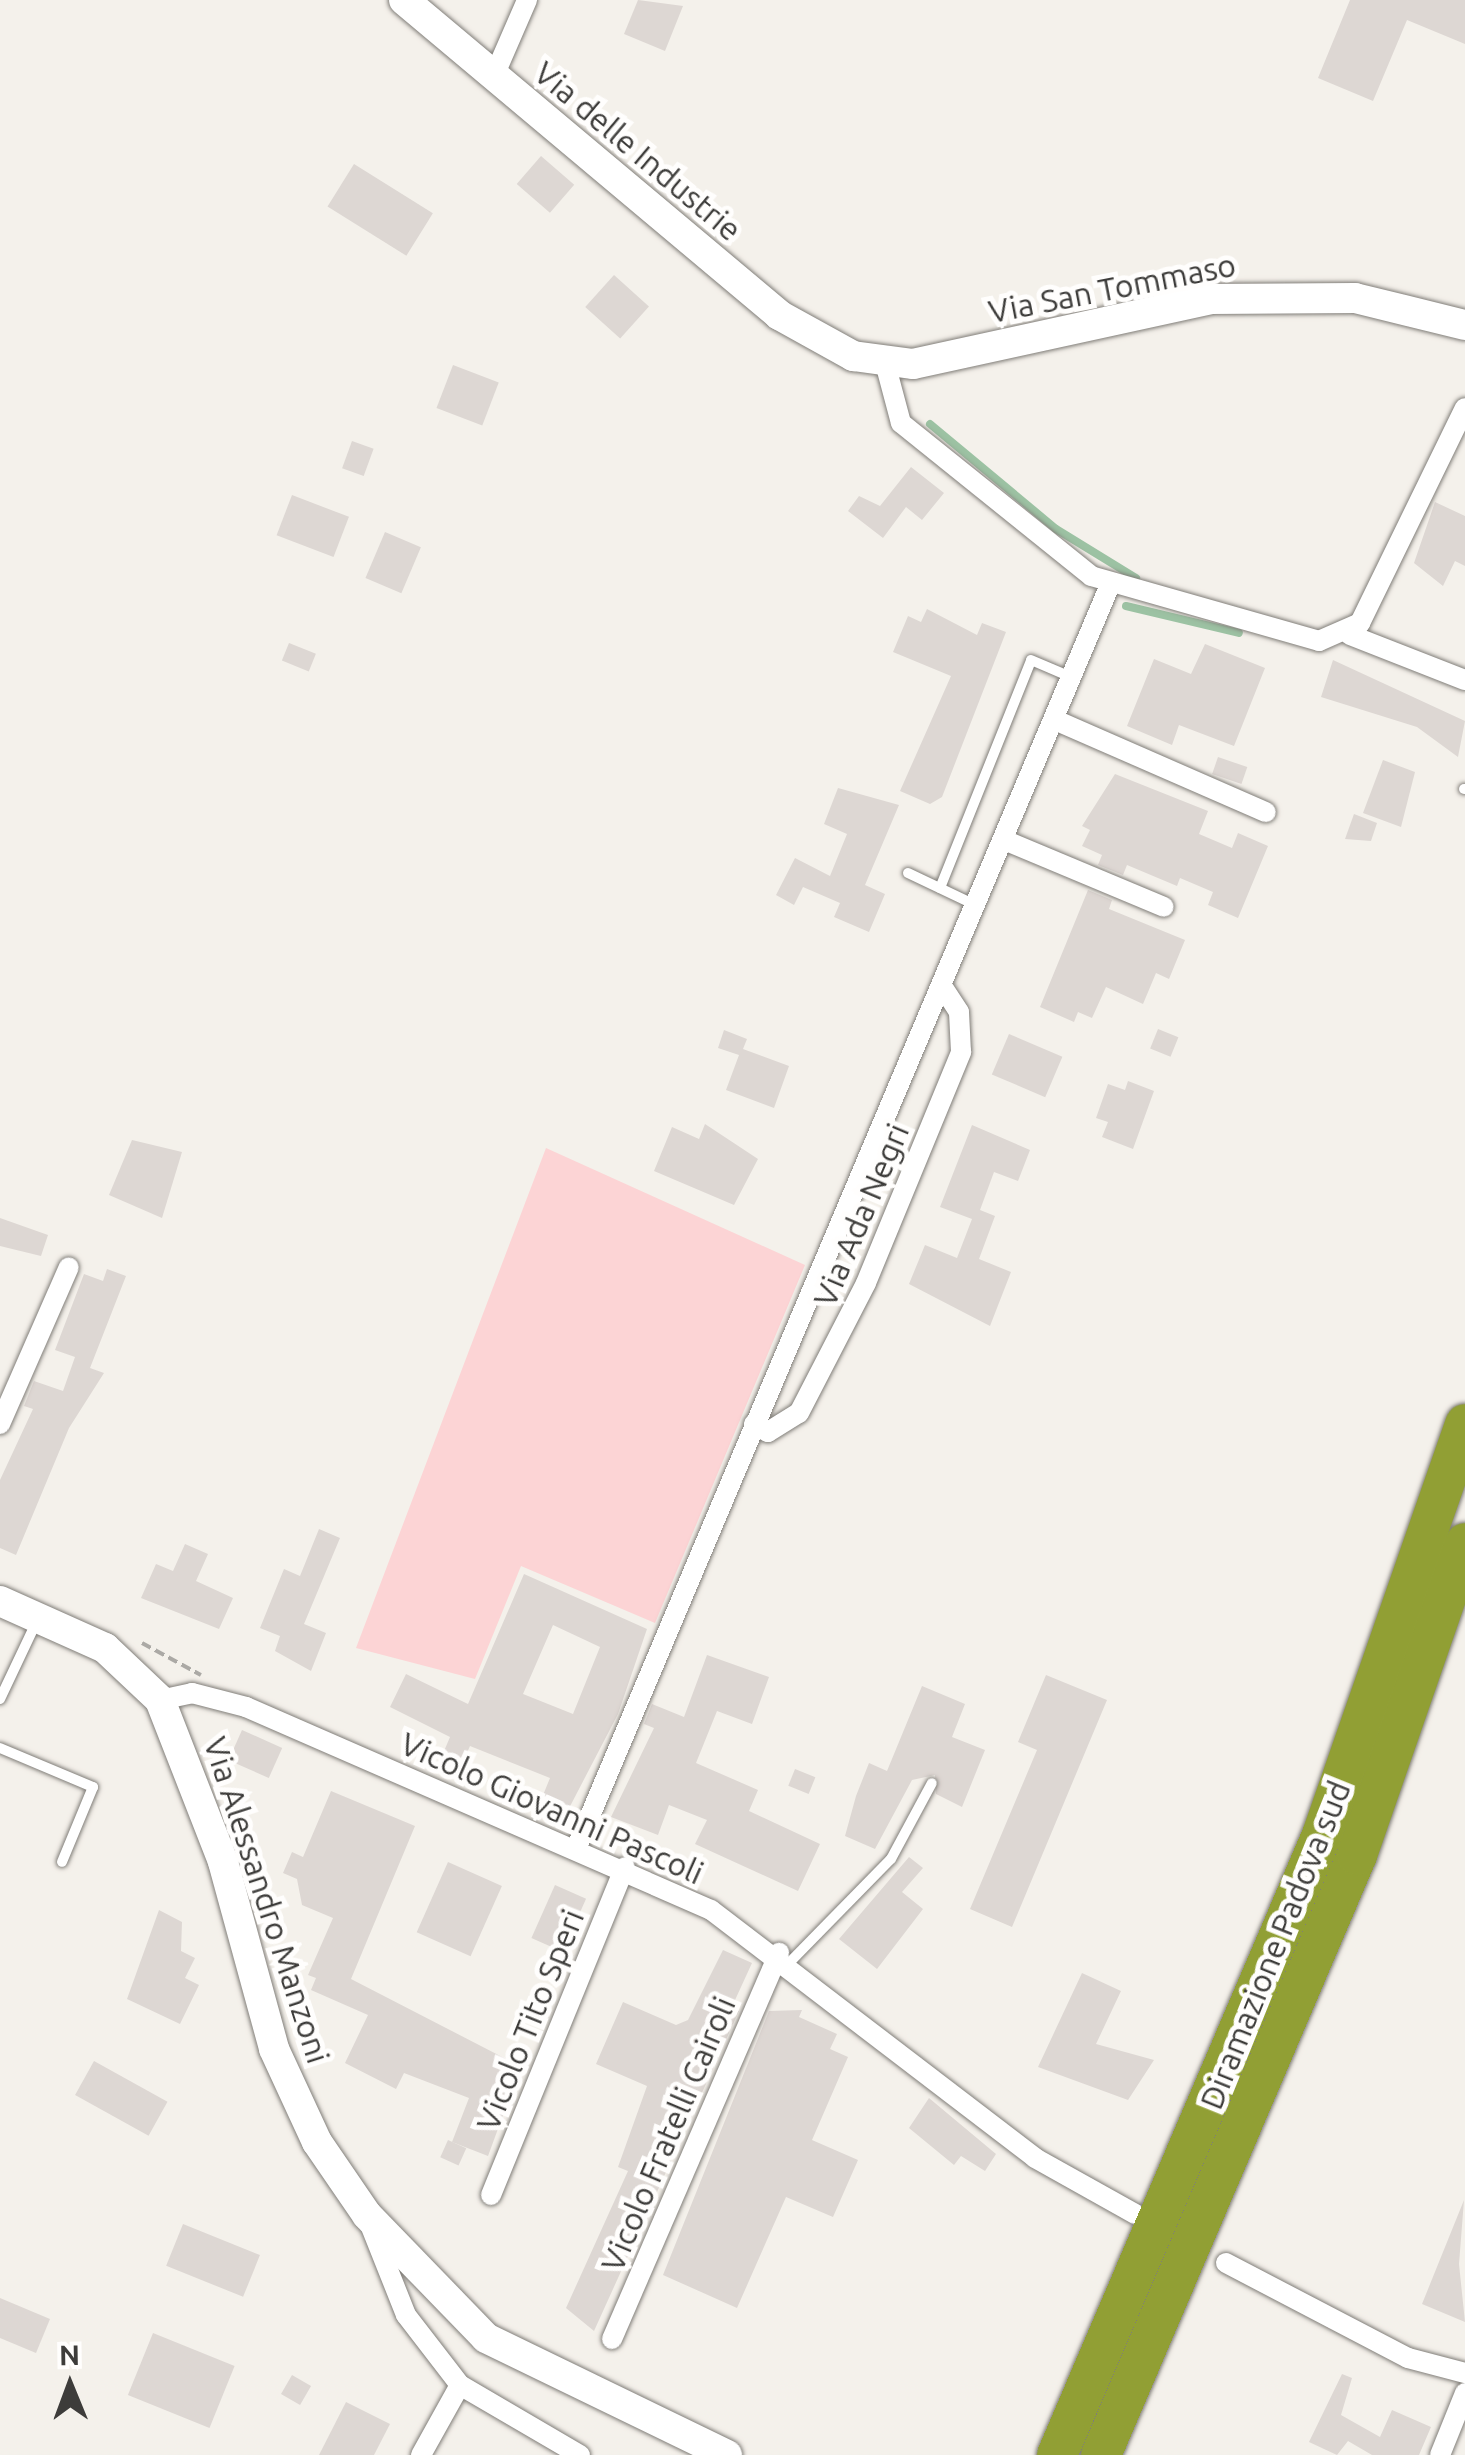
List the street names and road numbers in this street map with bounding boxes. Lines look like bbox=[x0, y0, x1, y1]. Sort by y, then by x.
street label: Via delle Industrie bbox=[527, 53, 749, 249]
street label: Via San Tommaso bbox=[985, 245, 1239, 331]
street label: Via Ada Negri bbox=[805, 1118, 917, 1312]
street label: Vicolo Giovanni Pascoli bbox=[395, 1724, 709, 1892]
street label: Via Alessandro Manzoni bbox=[196, 1732, 338, 2068]
street label: Diramazione Padova sud bbox=[1192, 1775, 1358, 2115]
street label: Vicolo Tito Speri bbox=[468, 1904, 592, 2136]
street label: Vicolo Fratelli Cairoli bbox=[593, 1991, 743, 2277]

